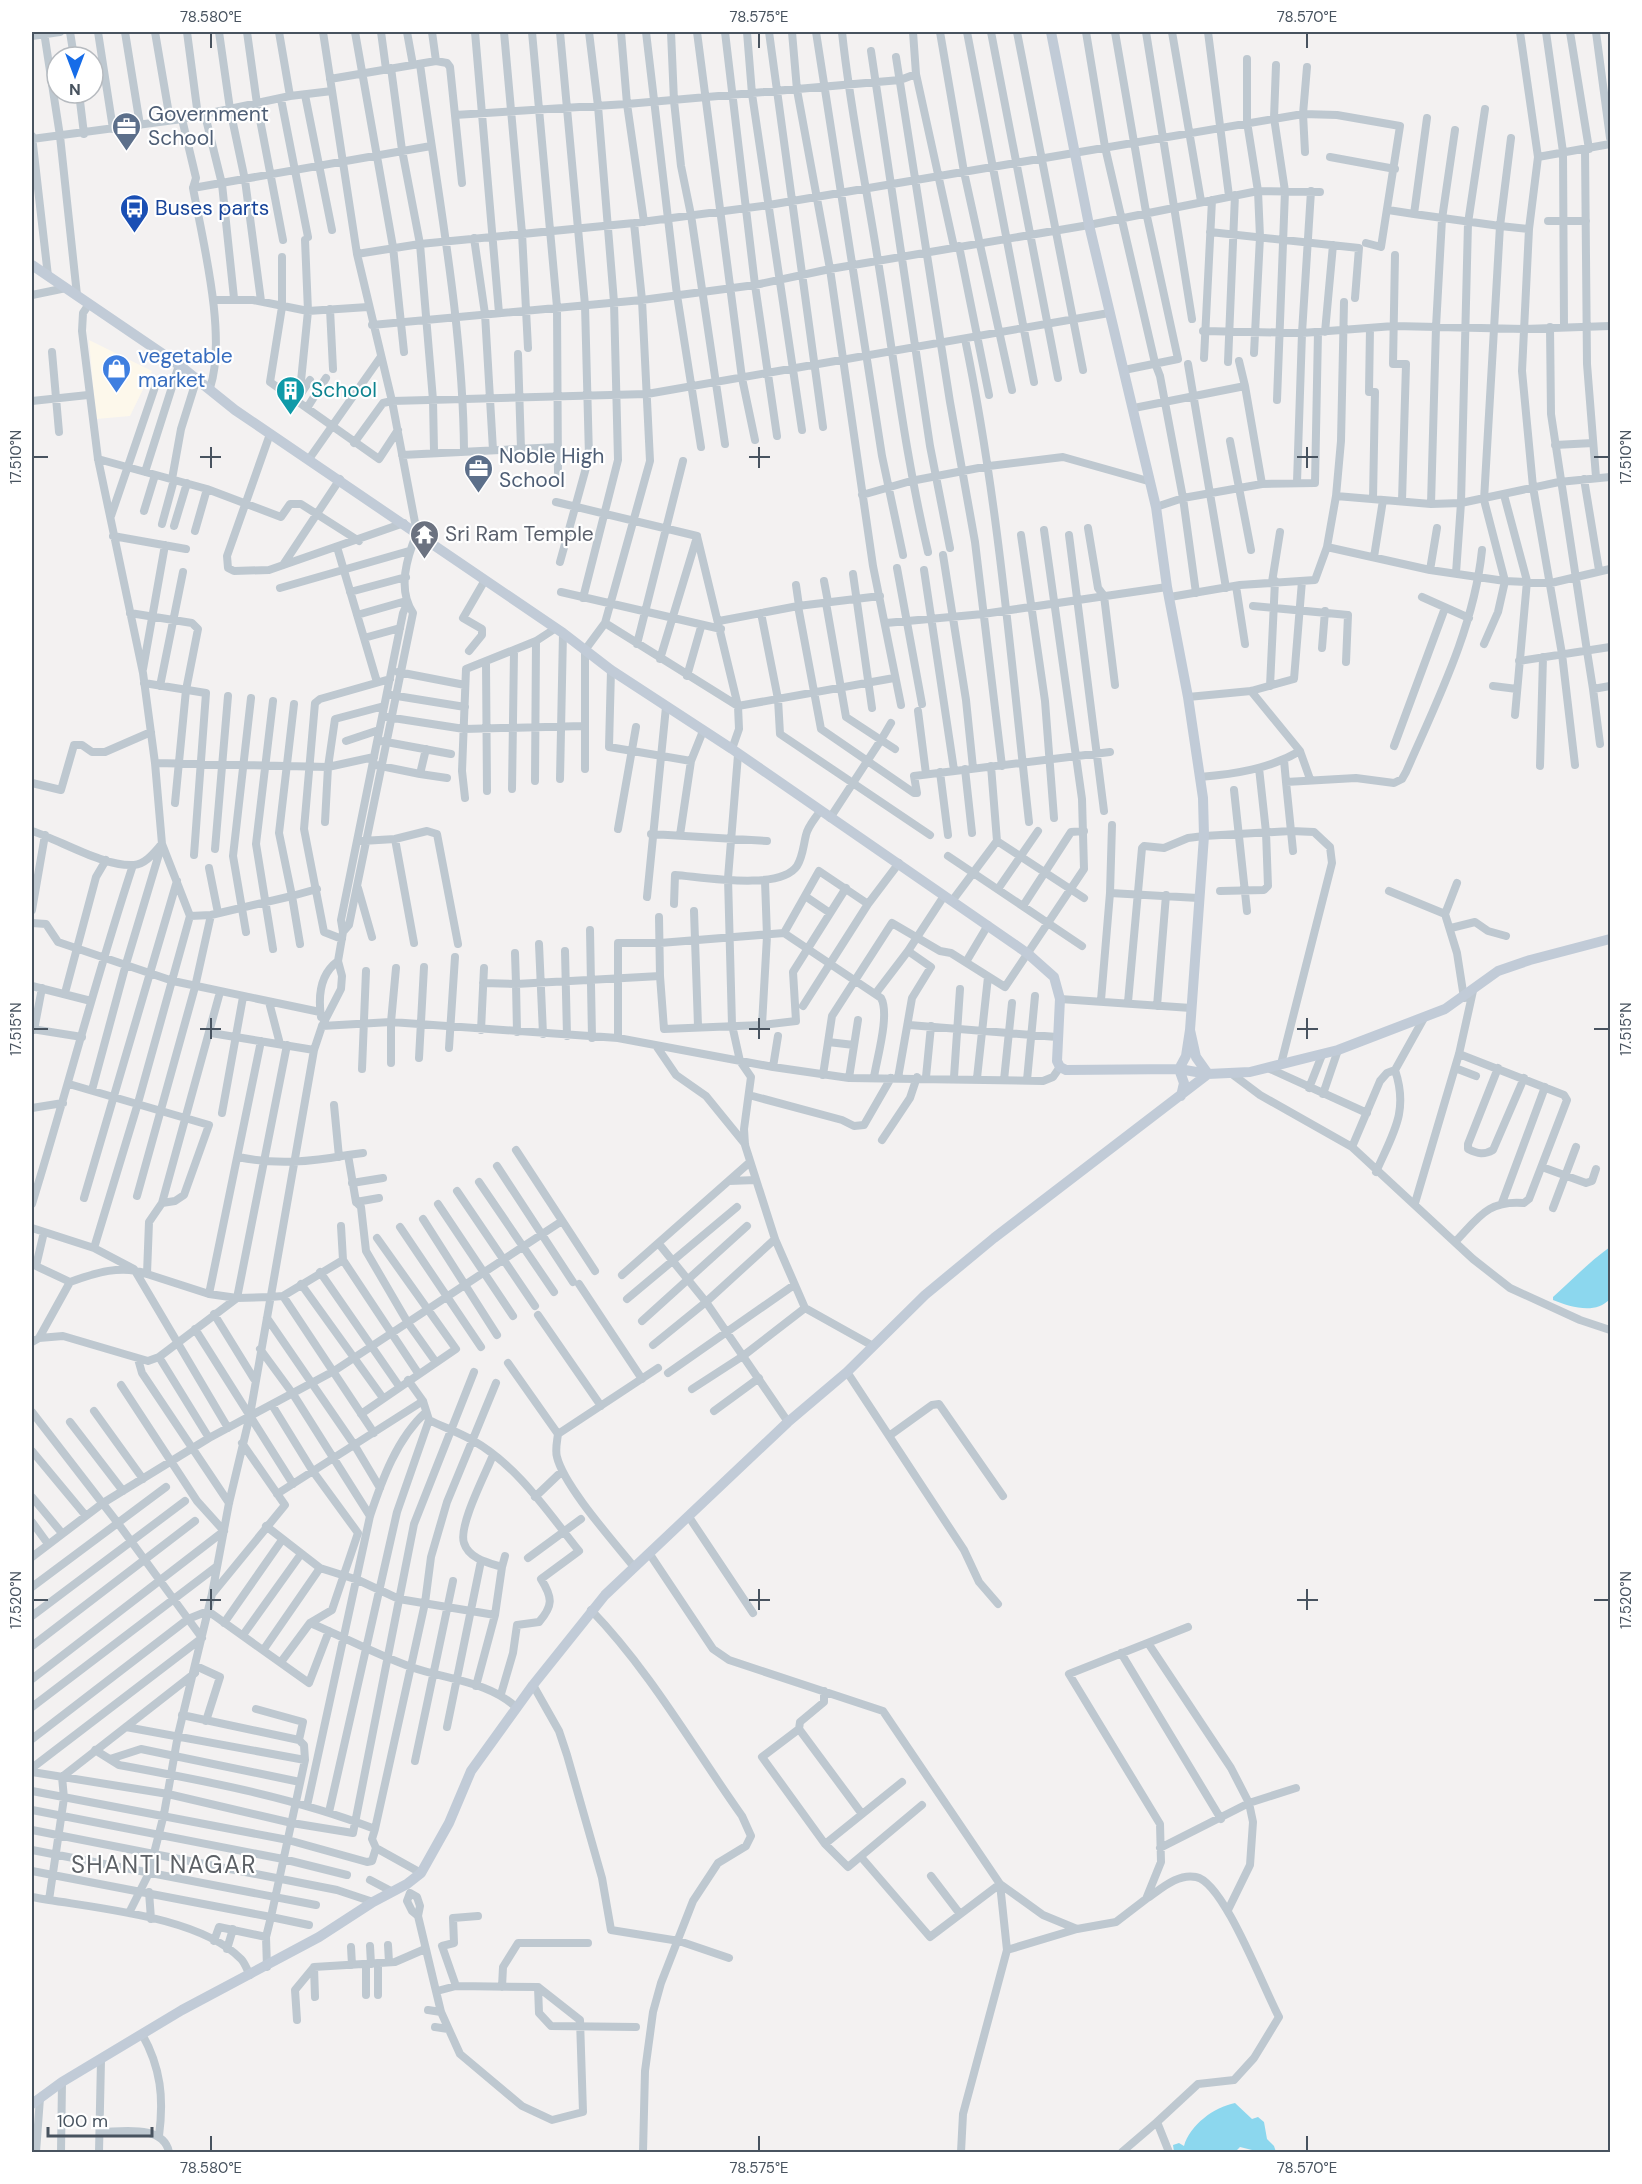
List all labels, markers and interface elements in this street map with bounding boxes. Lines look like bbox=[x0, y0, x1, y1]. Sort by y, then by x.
text: 78.580°E bbox=[180, 7, 242, 27]
text: 78.575°E bbox=[729, 7, 789, 27]
text: 78.570°E bbox=[1277, 7, 1337, 27]
north arrow bbox=[45, 45, 105, 105]
text: N bbox=[69, 79, 81, 100]
place label: Government School bbox=[148, 100, 269, 152]
office icon: Government School bbox=[111, 110, 143, 152]
bus stop icon: Buses parts bbox=[118, 192, 150, 234]
place label: Buses parts bbox=[155, 194, 269, 222]
place label: vegetable market bbox=[138, 342, 233, 394]
shop icon: vegetable market bbox=[101, 352, 133, 394]
building icon: School bbox=[274, 374, 306, 416]
place label: School bbox=[311, 376, 377, 404]
text: 17.510°N bbox=[6, 430, 26, 484]
text: 17.510°N bbox=[1616, 430, 1636, 484]
place label: Noble High School bbox=[499, 442, 604, 494]
office icon: Noble High School bbox=[462, 452, 494, 494]
temple icon: Sri Ram Temple bbox=[408, 518, 440, 560]
place label: Sri Ram Temple bbox=[445, 520, 594, 548]
text: 17.515°N bbox=[6, 1002, 26, 1056]
text: 17.515°N bbox=[1616, 1002, 1636, 1056]
text: 17.520°N bbox=[6, 1571, 26, 1629]
text: 17.520°N bbox=[1616, 1571, 1636, 1629]
district label: SHANTI NAGAR bbox=[71, 1849, 257, 1880]
scale bar bbox=[48, 2100, 152, 2138]
text: 100 m bbox=[57, 2109, 108, 2133]
text: 78.580°E bbox=[180, 2158, 242, 2178]
text: 78.575°E bbox=[729, 2158, 789, 2178]
text: 78.570°E bbox=[1277, 2158, 1337, 2178]

